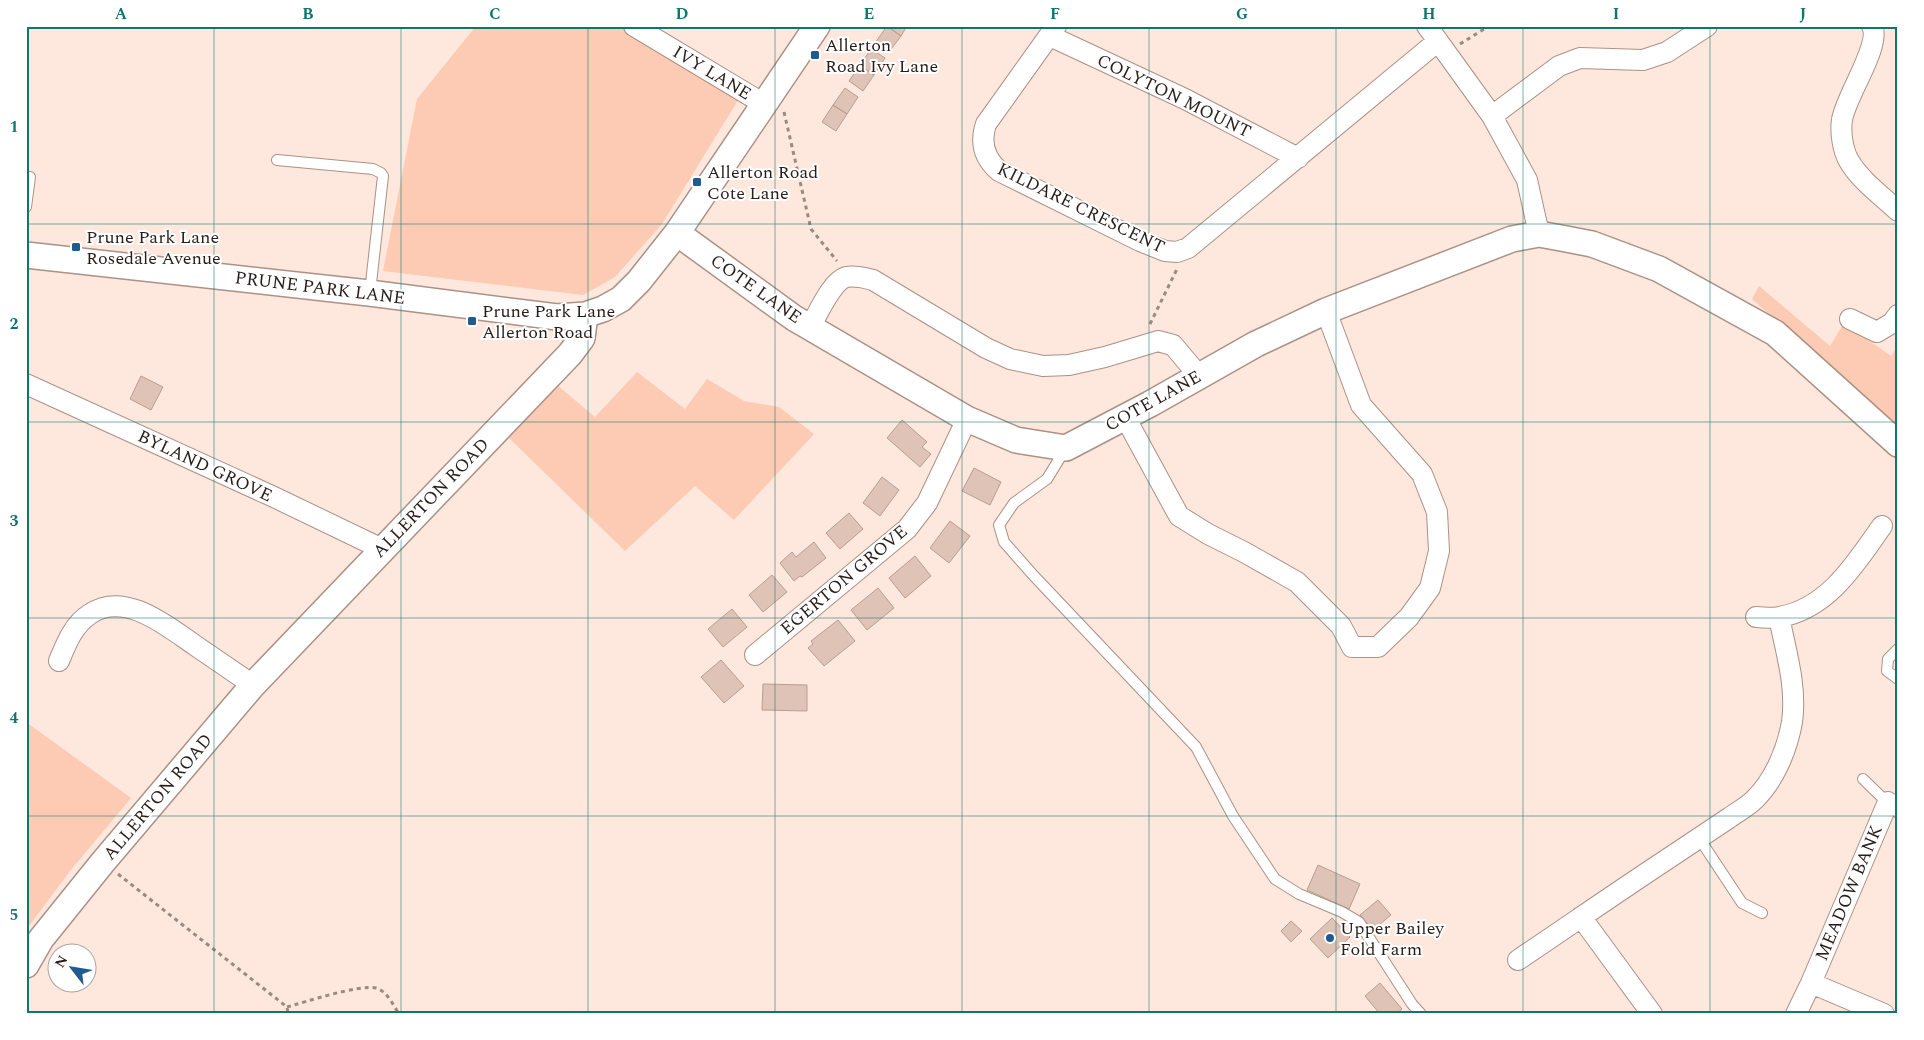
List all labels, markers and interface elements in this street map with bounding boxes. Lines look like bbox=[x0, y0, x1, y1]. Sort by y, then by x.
text: A bbox=[115, 2, 128, 26]
text: B bbox=[302, 2, 314, 26]
text: C bbox=[489, 2, 501, 26]
text: D bbox=[676, 2, 689, 26]
text: E bbox=[864, 2, 874, 26]
text: F bbox=[1050, 2, 1060, 26]
text: G bbox=[1236, 2, 1248, 26]
text: H bbox=[1422, 2, 1436, 26]
text: I bbox=[1613, 2, 1619, 26]
text: J bbox=[1800, 2, 1807, 26]
place label: Allerton Road Ivy Lane bbox=[825, 32, 938, 80]
street label: IVY LANE bbox=[667, 39, 757, 107]
street label: COLYTON MOUNT bbox=[1092, 47, 1256, 145]
marker: Allerton Road Ivy Lane bbox=[809, 49, 821, 61]
text: 1 bbox=[10, 115, 18, 139]
street label: KILDARE CRESCENT bbox=[992, 156, 1170, 260]
place label: Allerton Road Cote Lane bbox=[707, 159, 818, 207]
marker: Allerton Road Cote Lane bbox=[691, 176, 703, 188]
place label: Prune Park Lane Rosedale Avenue bbox=[86, 224, 221, 272]
marker: Prune Park Lane Rosedale Avenue bbox=[70, 241, 82, 253]
street label: COTE LANE bbox=[705, 247, 807, 331]
street label: PRUNE PARK LANE bbox=[233, 264, 407, 312]
place label: Prune Park Lane Allerton Road bbox=[482, 298, 615, 346]
text: 2 bbox=[10, 312, 19, 336]
marker: Prune Park Lane Allerton Road bbox=[466, 315, 478, 327]
street label: COTE LANE bbox=[1100, 363, 1206, 439]
street label: BYLAND GROVE bbox=[133, 423, 277, 509]
street label: ALLERTON ROAD bbox=[366, 432, 496, 564]
text: 3 bbox=[10, 509, 19, 533]
street label: EGERTON GROVE bbox=[774, 518, 914, 642]
text: 4 bbox=[10, 706, 19, 730]
street label: ALLERTON ROAD bbox=[97, 728, 219, 866]
street label: MEADOW BANK bbox=[1808, 821, 1890, 965]
text: 5 bbox=[10, 903, 18, 927]
place label: Upper Bailey Fold Farm bbox=[1340, 915, 1445, 963]
marker: Upper Bailey Fold Farm bbox=[1324, 932, 1336, 944]
north arrow bbox=[48, 942, 98, 992]
text: N bbox=[49, 951, 73, 972]

